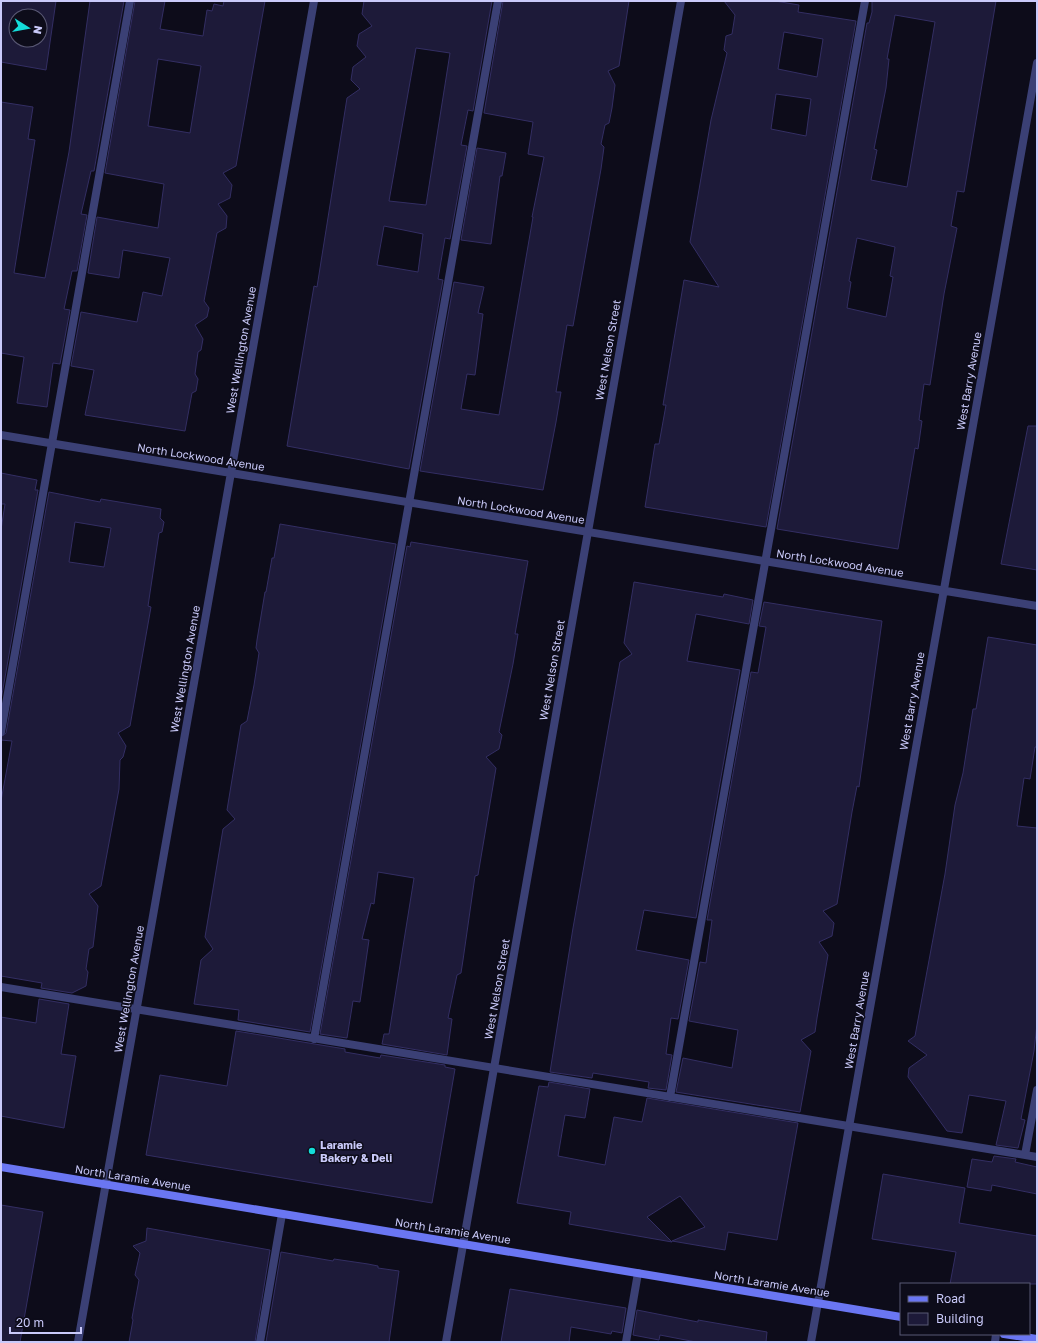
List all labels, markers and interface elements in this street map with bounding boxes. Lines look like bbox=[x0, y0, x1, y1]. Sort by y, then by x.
north arrow bbox=[8, 8, 48, 48]
text: N bbox=[31, 25, 45, 35]
street label: West Wellington Avenue bbox=[223, 285, 258, 414]
street label: West Nelson Street bbox=[592, 298, 623, 401]
street label: West Barry Avenue bbox=[953, 331, 984, 431]
street label: North Lockwood Avenue bbox=[136, 440, 266, 473]
street label: North Lockwood Avenue bbox=[456, 493, 586, 526]
street label: North Lockwood Avenue bbox=[775, 546, 905, 579]
street label: West Wellington Avenue bbox=[167, 604, 202, 733]
street label: West Nelson Street bbox=[536, 618, 567, 721]
street label: West Barry Avenue bbox=[896, 651, 927, 751]
street label: West Wellington Avenue bbox=[111, 924, 146, 1053]
street label: West Nelson Street bbox=[481, 937, 512, 1040]
street label: West Barry Avenue bbox=[841, 970, 872, 1070]
place label: Laramie Bakery & Deli bbox=[320, 1138, 392, 1164]
marker: Laramie Bakery & Deli bbox=[307, 1146, 317, 1156]
street label: North Laramie Avenue bbox=[74, 1162, 192, 1193]
street label: North Laramie Avenue bbox=[394, 1215, 512, 1246]
street label: North Laramie Avenue bbox=[713, 1268, 831, 1299]
legend bbox=[900, 1283, 1030, 1335]
text: Road bbox=[936, 1291, 965, 1306]
scale bar bbox=[10, 1309, 81, 1335]
text: Building bbox=[936, 1311, 984, 1326]
text: 20 m bbox=[16, 1315, 44, 1330]

